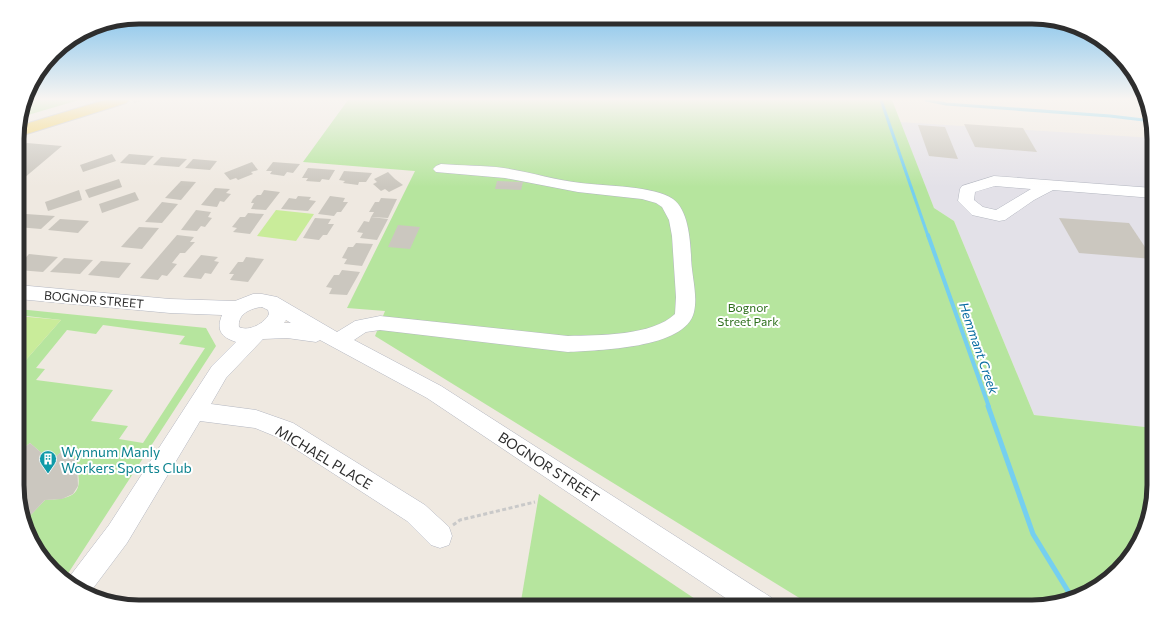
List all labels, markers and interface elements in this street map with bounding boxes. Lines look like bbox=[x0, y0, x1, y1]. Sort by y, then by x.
street label: BOGNOR STREET bbox=[44, 288, 145, 310]
park label: Bognor Street Park bbox=[717, 300, 779, 328]
water label: Hemmant Creek bbox=[956, 300, 1002, 397]
street label: MICHAEL PLACE bbox=[272, 421, 376, 493]
street label: BOGNOR STREET bbox=[495, 428, 603, 506]
place label: Wynnum Manly Workers Sports Club bbox=[61, 443, 192, 476]
building icon: Wynnum Manly Workers Sports Club bbox=[38, 449, 58, 474]

